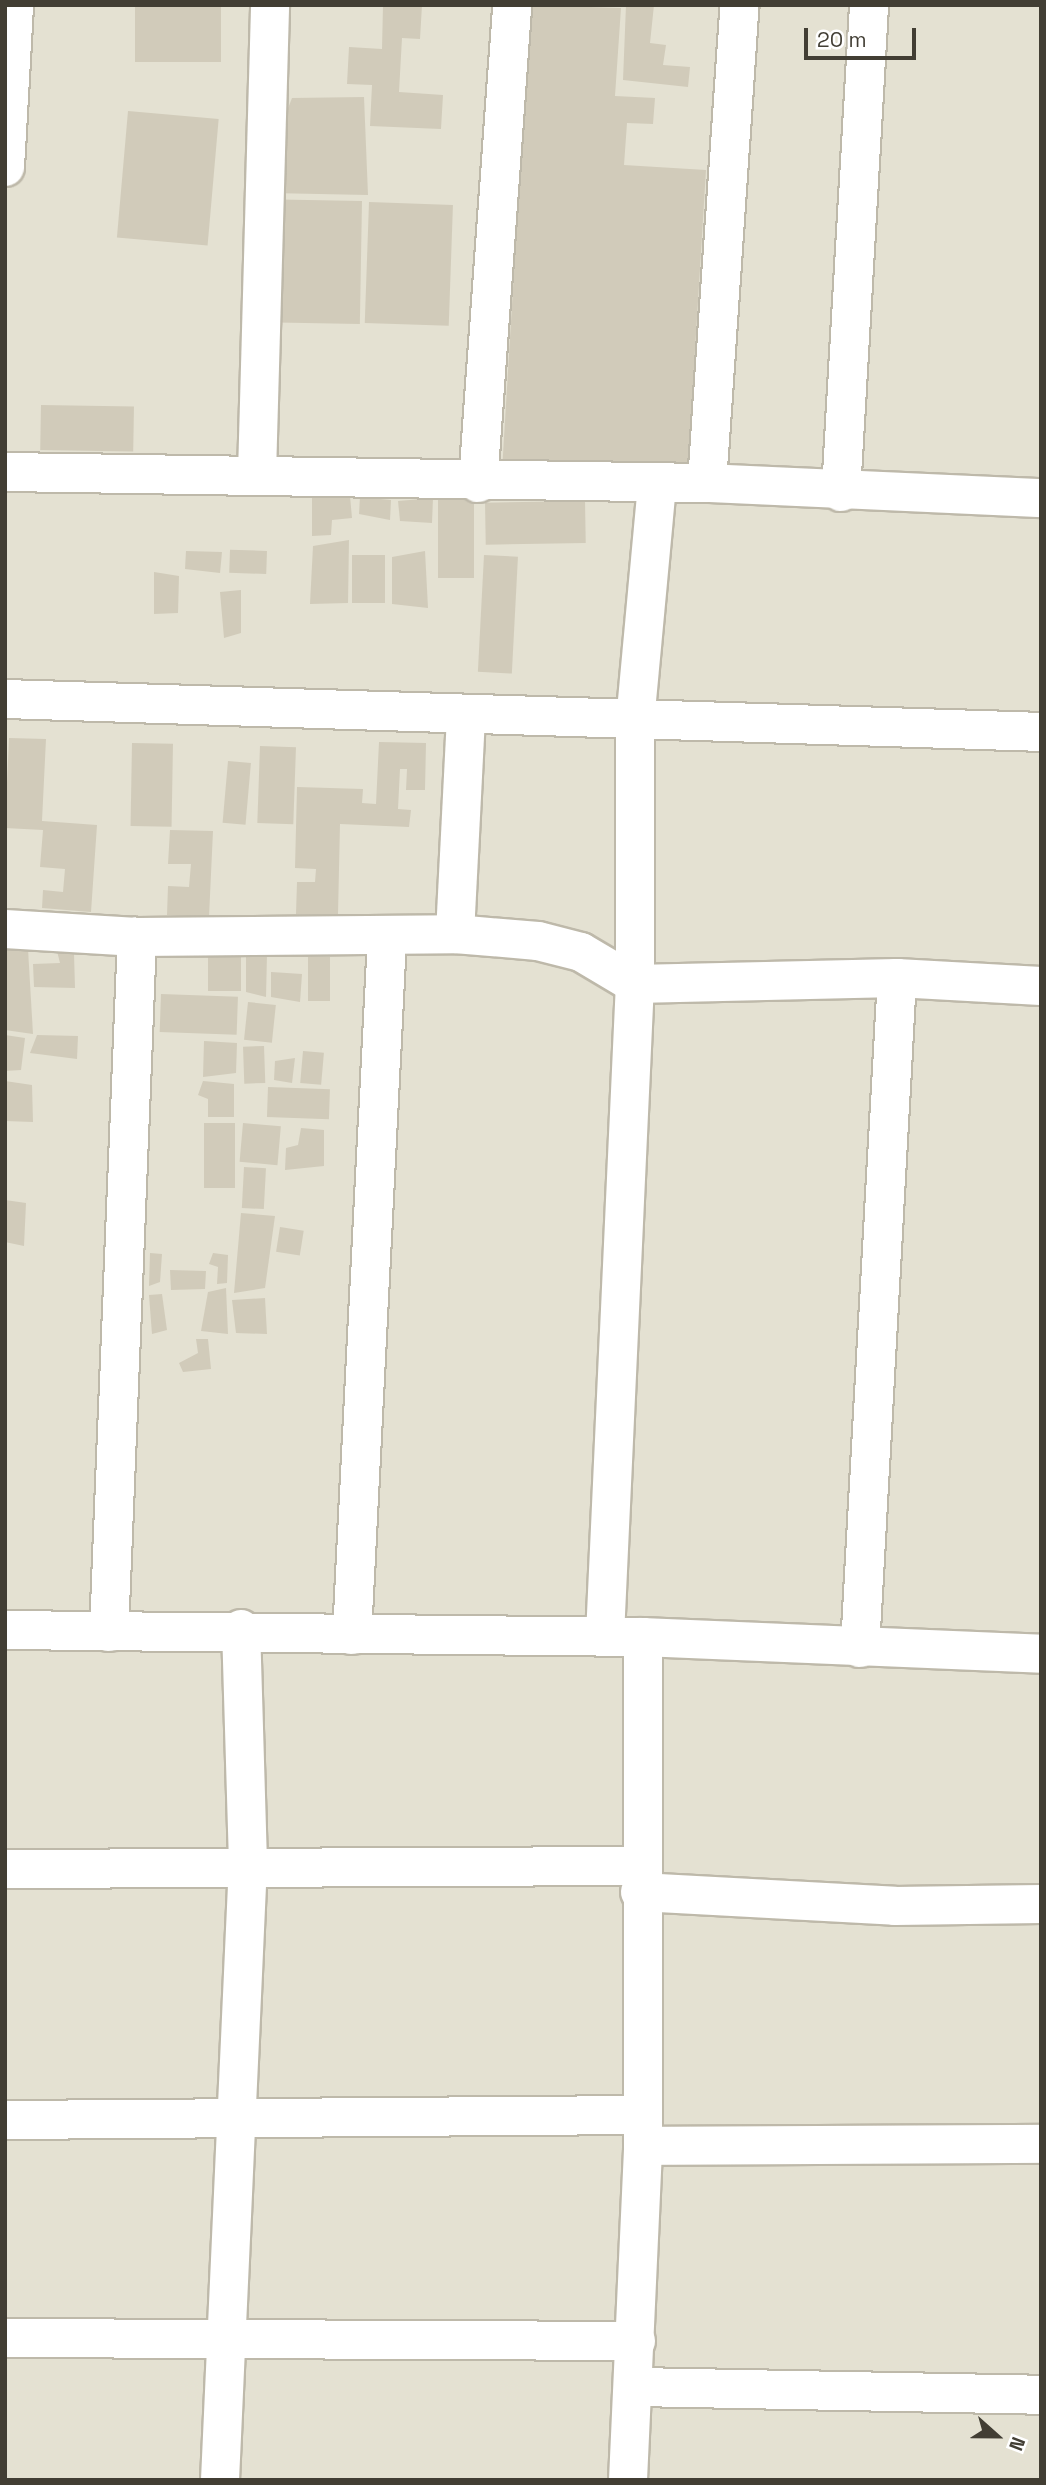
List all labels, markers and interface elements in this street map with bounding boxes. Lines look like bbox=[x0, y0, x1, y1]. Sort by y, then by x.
scale bar bbox=[808, 14, 920, 58]
text: 20 m bbox=[817, 26, 867, 53]
north arrow bbox=[962, 2401, 1032, 2471]
text: N bbox=[1003, 2433, 1031, 2454]

